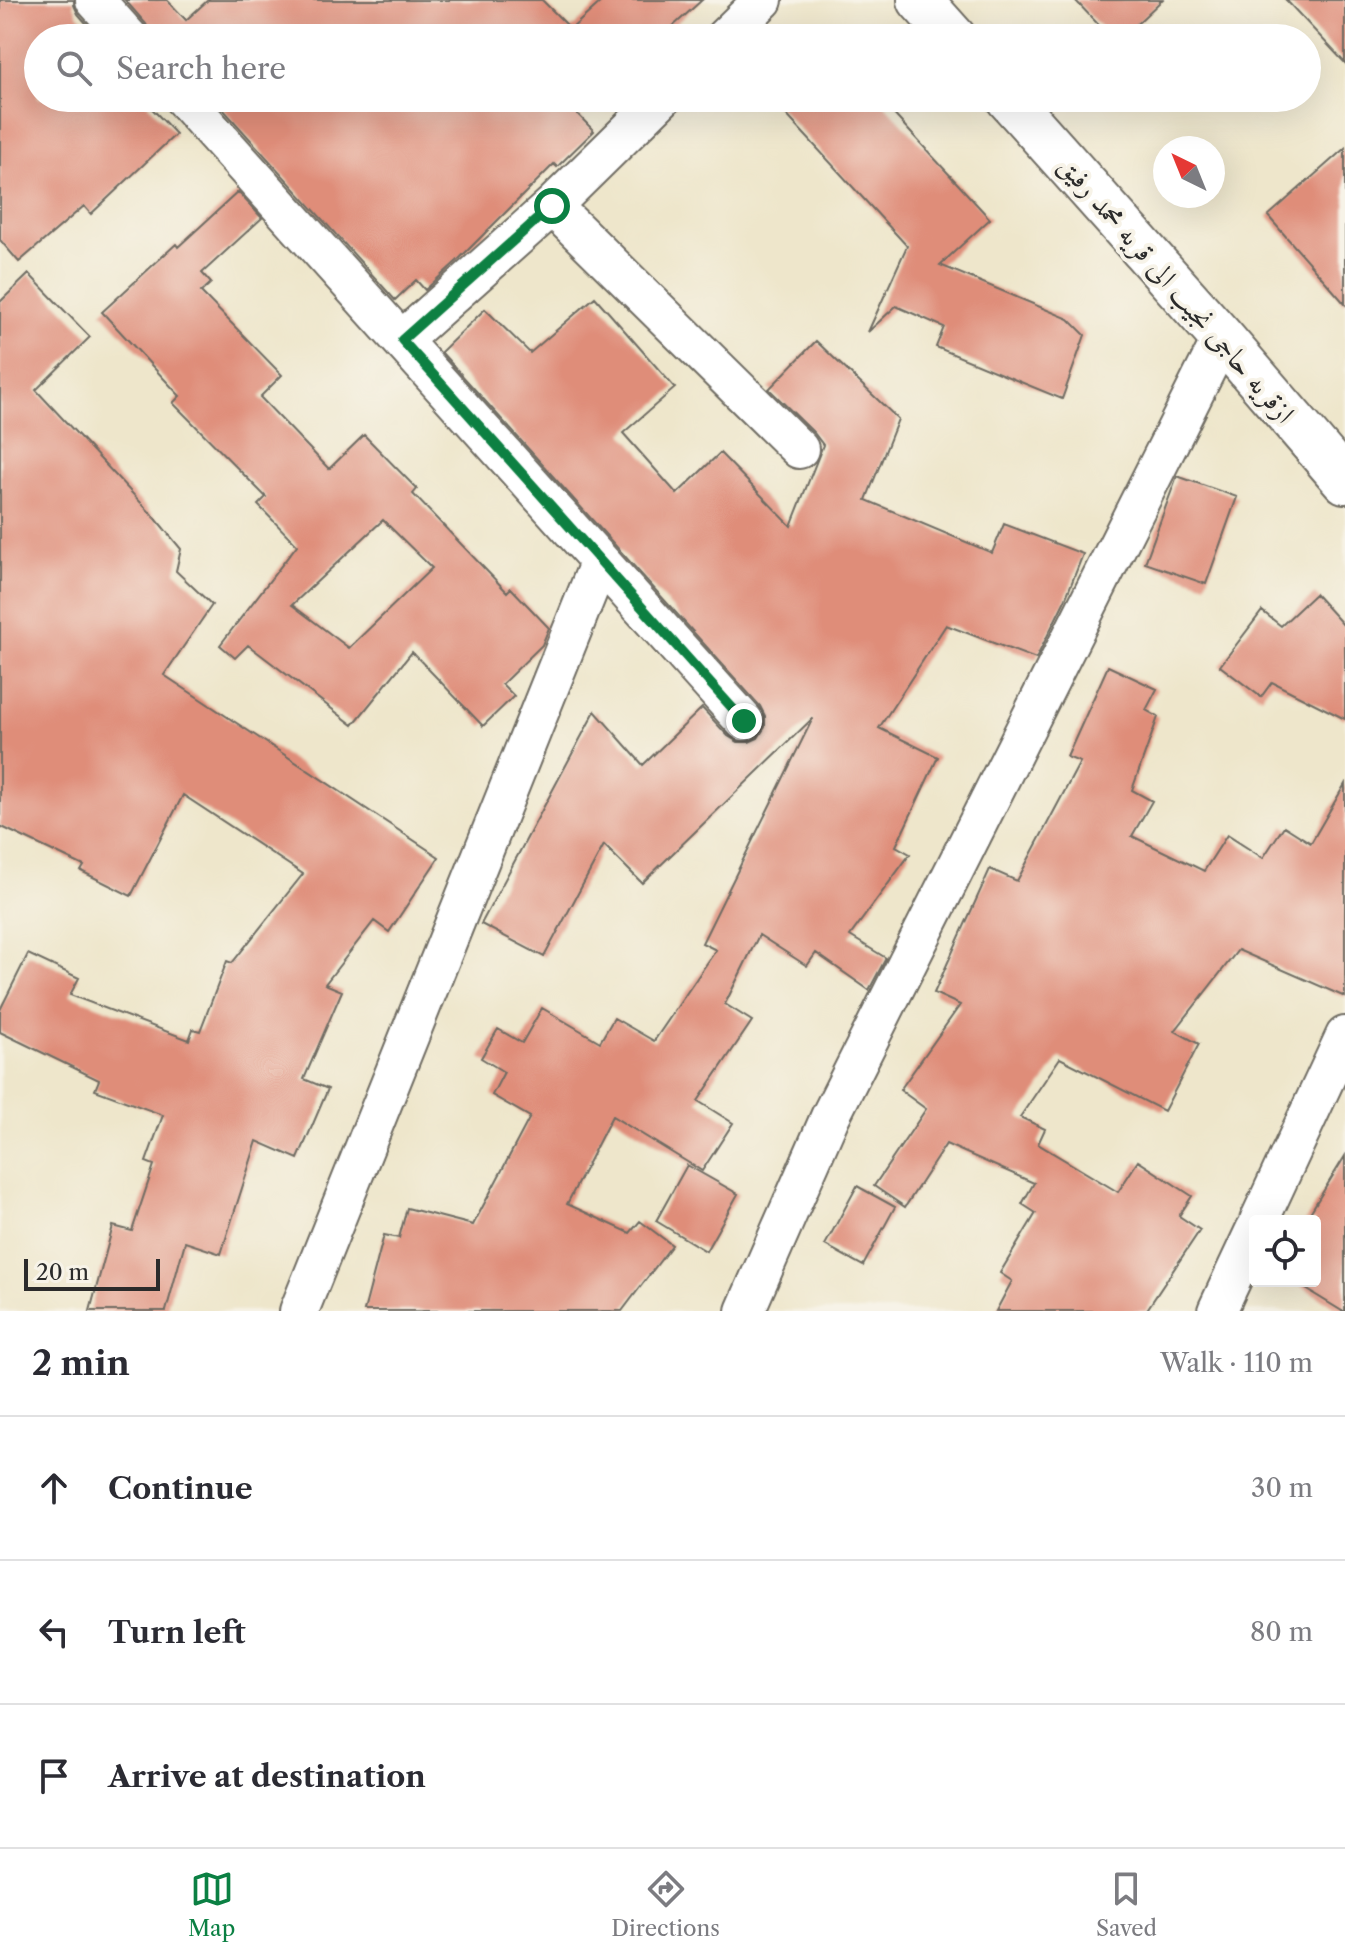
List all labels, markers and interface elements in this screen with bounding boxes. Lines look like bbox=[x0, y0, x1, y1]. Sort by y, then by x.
search box bbox=[24, 24, 1321, 112]
icon: search bbox=[52, 46, 96, 90]
text: Search here bbox=[116, 50, 286, 87]
north arrow bbox=[1153, 136, 1225, 208]
street label: ازقریه حاجی نجیب الی قریه محمد رفیق bbox=[1051, 148, 1302, 430]
route start bbox=[534, 188, 570, 224]
route end bbox=[726, 703, 762, 739]
map controls bbox=[1249, 1215, 1321, 1287]
button: locate bbox=[1249, 1215, 1321, 1287]
scale bar bbox=[24, 1255, 160, 1291]
text: 20 m bbox=[36, 1259, 89, 1286]
text: 2 min bbox=[32, 1342, 130, 1384]
text: Walk · 110 m bbox=[1160, 1347, 1313, 1379]
icon: ahead bbox=[32, 1466, 76, 1510]
text: Continue bbox=[108, 1470, 253, 1507]
text: 30 m bbox=[1251, 1472, 1313, 1504]
icon: left bbox=[32, 1610, 76, 1654]
text: Turn left bbox=[108, 1614, 245, 1651]
text: 80 m bbox=[1250, 1616, 1313, 1648]
icon: arrive bbox=[32, 1754, 76, 1798]
text: Arrive at destination bbox=[108, 1758, 426, 1795]
tab: Map bbox=[188, 1867, 235, 1942]
tab: Directions bbox=[611, 1867, 720, 1942]
tab: Saved bbox=[1096, 1867, 1157, 1942]

